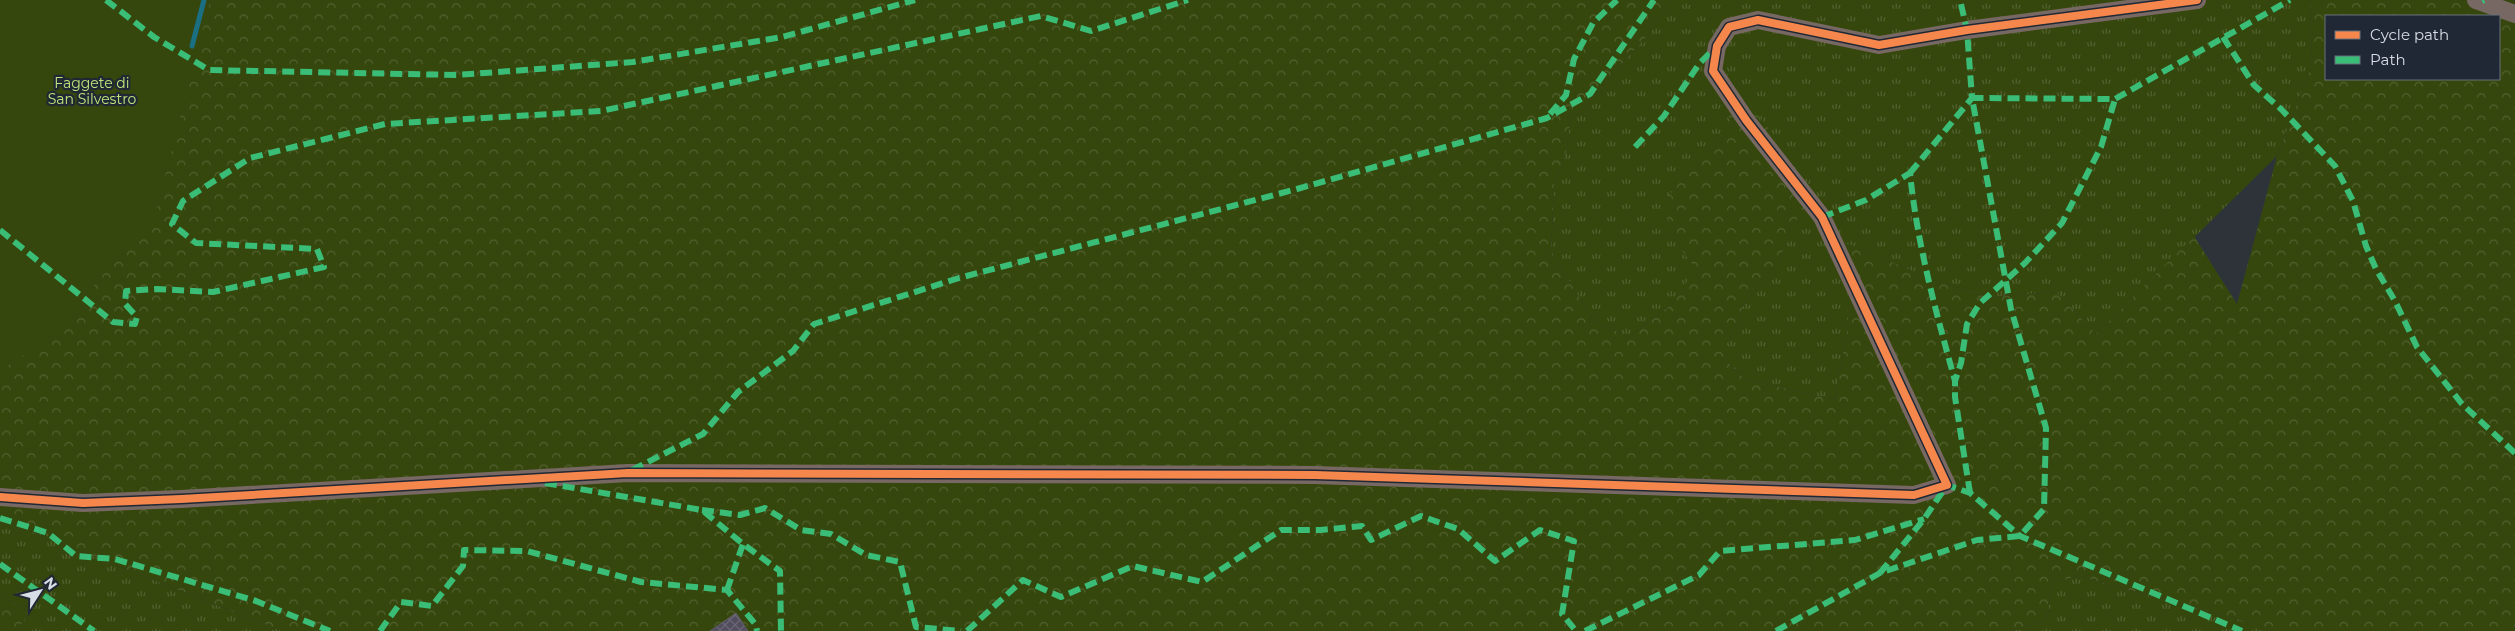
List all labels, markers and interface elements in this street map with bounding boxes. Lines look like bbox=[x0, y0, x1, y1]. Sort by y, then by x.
legend bbox=[2325, 15, 2500, 80]
text: Cycle path bbox=[2370, 25, 2449, 44]
text: Path bbox=[2370, 50, 2406, 69]
park label: Faggete di San Silvestro bbox=[48, 74, 137, 108]
north arrow bbox=[15, 566, 65, 616]
text: N bbox=[40, 573, 61, 593]

